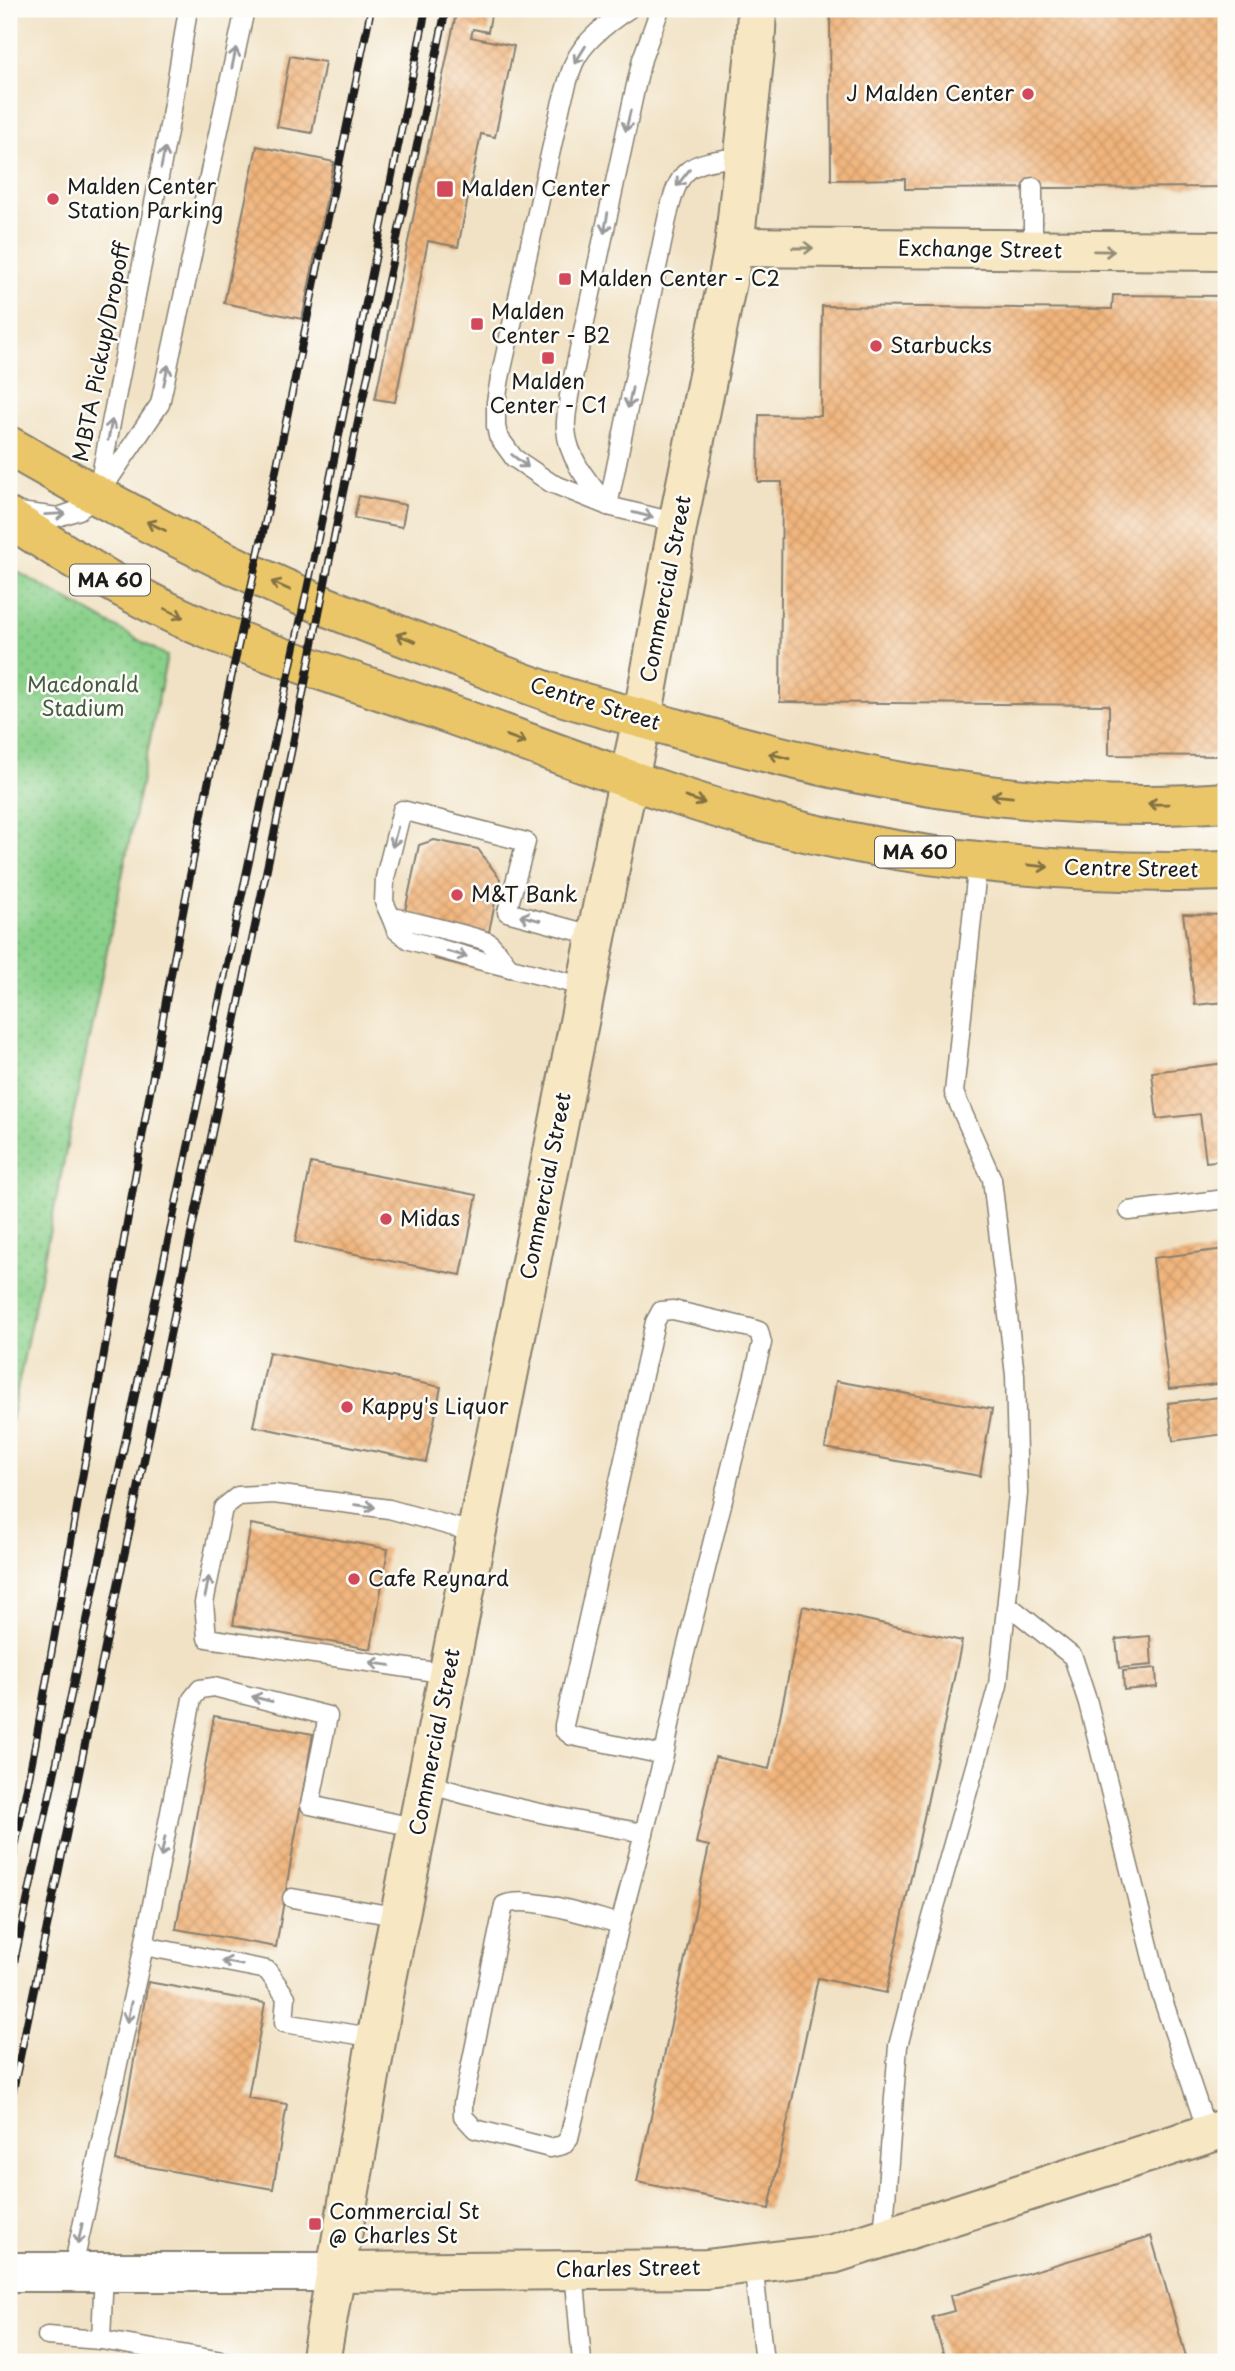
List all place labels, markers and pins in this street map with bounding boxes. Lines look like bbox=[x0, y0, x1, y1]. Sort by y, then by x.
place label: J Malden Center bbox=[846, 76, 1014, 108]
marker: J Malden Center bbox=[1020, 86, 1036, 102]
place label: Malden Center Station Parking bbox=[67, 169, 223, 225]
place label: Malden Center bbox=[461, 171, 610, 203]
marker: Malden Center bbox=[435, 179, 455, 199]
marker: Malden Center Station Parking bbox=[45, 191, 61, 207]
place label: Malden Center - C2 bbox=[579, 261, 780, 293]
marker: Malden Center - C2 bbox=[557, 271, 573, 287]
place label: Malden Center - B2 bbox=[491, 294, 610, 350]
marker: Malden Center - B2 bbox=[469, 316, 485, 332]
place label: Starbucks bbox=[890, 328, 992, 360]
marker: Starbucks bbox=[868, 338, 884, 354]
marker: Malden Center - C1 bbox=[540, 350, 556, 366]
place label: Malden Center - C1 bbox=[489, 364, 607, 420]
place label: M&T Bank bbox=[471, 877, 578, 909]
marker: M&T Bank bbox=[449, 887, 465, 903]
place label: Midas bbox=[400, 1201, 460, 1233]
marker: Midas bbox=[378, 1211, 394, 1227]
place label: Kappy's Liquor bbox=[361, 1389, 509, 1421]
marker: Kappy's Liquor bbox=[339, 1399, 355, 1415]
place label: Cafe Reynard bbox=[368, 1561, 509, 1593]
marker: Cafe Reynard bbox=[346, 1571, 362, 1587]
place label: Commercial St @ Charles St bbox=[329, 2194, 479, 2250]
marker: Commercial St @ Charles St bbox=[307, 2216, 323, 2232]

